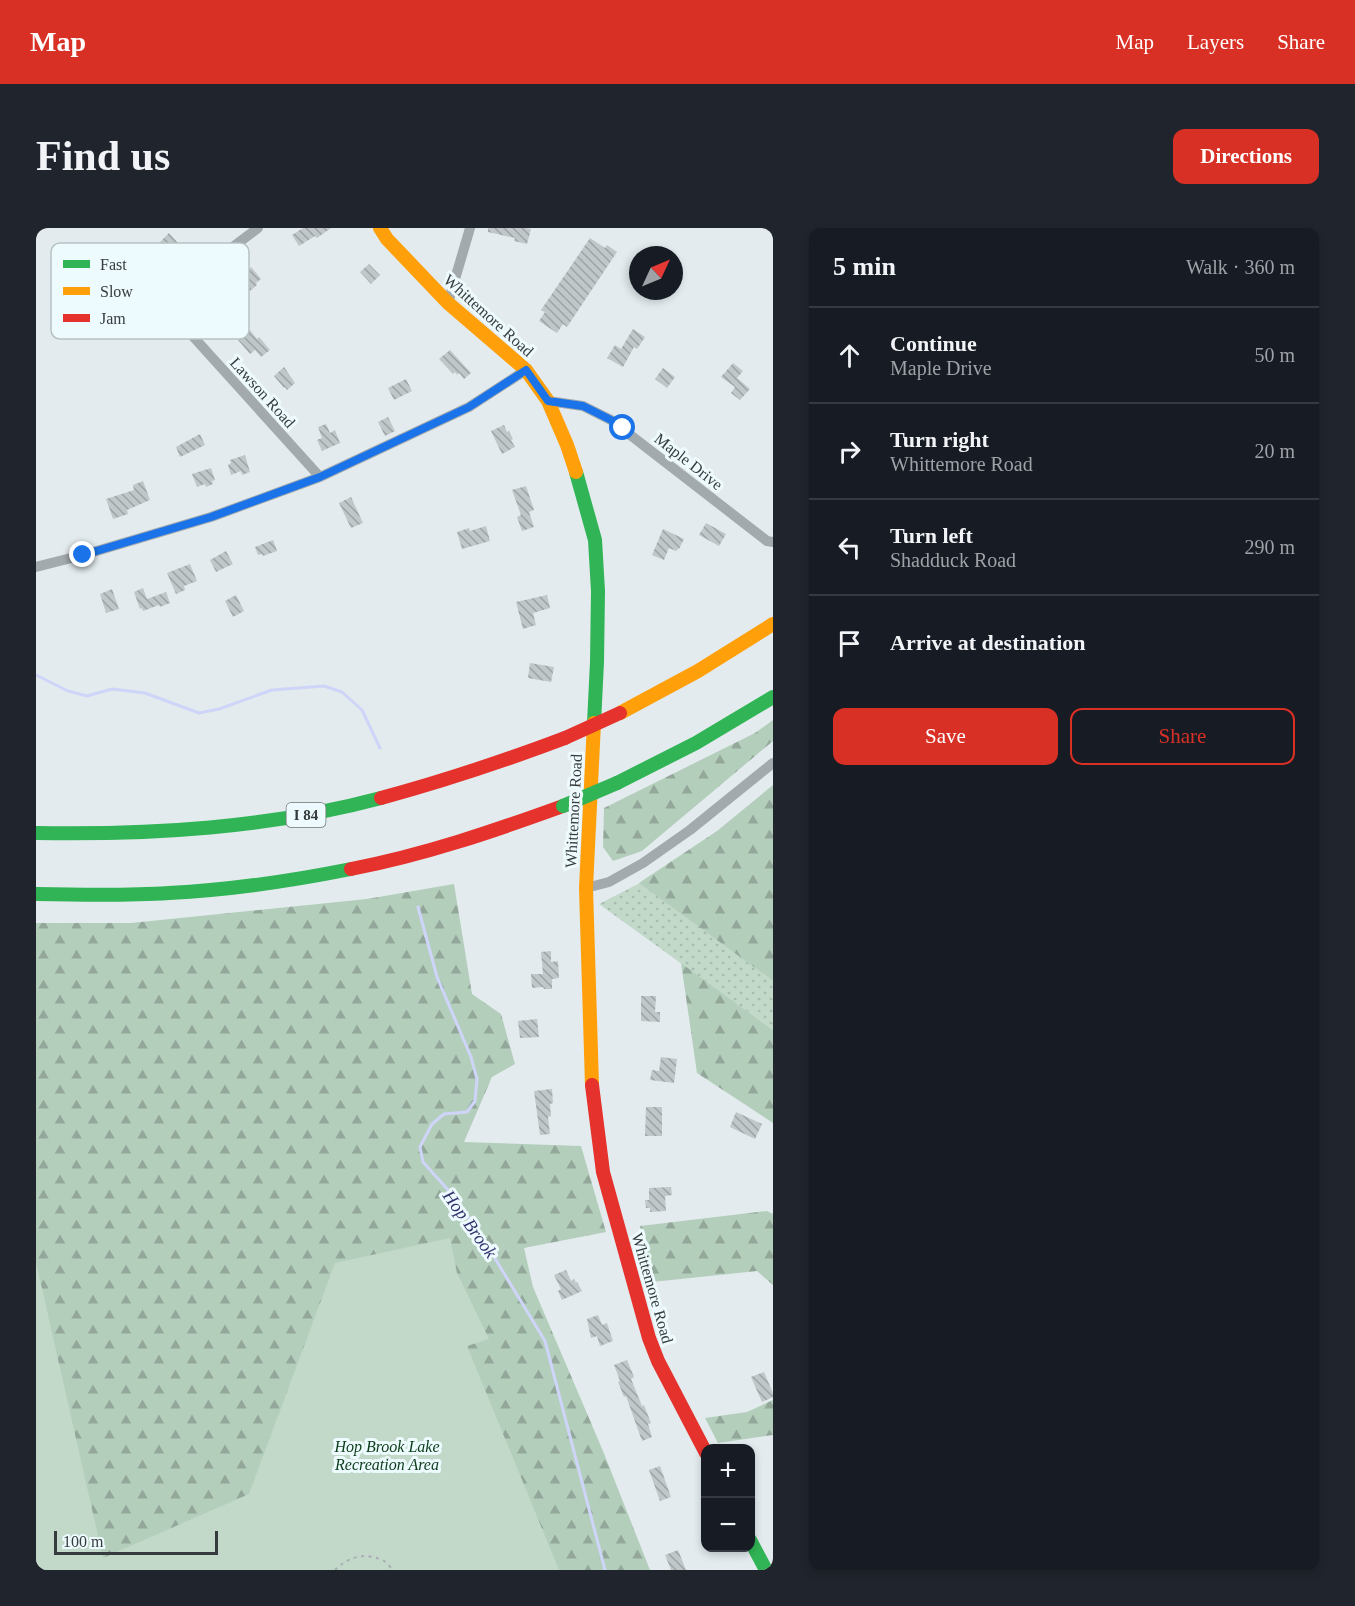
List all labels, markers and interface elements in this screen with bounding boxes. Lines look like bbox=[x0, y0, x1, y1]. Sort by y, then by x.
text: Map bbox=[30, 26, 86, 57]
text: Map bbox=[1116, 30, 1154, 54]
text: Layers bbox=[1187, 30, 1244, 54]
text: Share bbox=[1277, 30, 1325, 54]
button: Directions bbox=[1173, 129, 1319, 184]
text: Find us bbox=[36, 133, 170, 179]
legend bbox=[51, 243, 249, 339]
north arrow bbox=[629, 246, 683, 300]
text: 5 min bbox=[833, 252, 896, 281]
text: Fast bbox=[100, 256, 127, 273]
text: Walk · 360 m bbox=[1186, 256, 1295, 278]
street label: Whittemore Road bbox=[441, 271, 537, 360]
text: Slow bbox=[100, 283, 133, 300]
text: Jam bbox=[100, 310, 126, 327]
text: Continue bbox=[890, 331, 977, 356]
icon: ahead bbox=[833, 339, 866, 372]
text: 50 m bbox=[1254, 344, 1295, 366]
street label: Lawson Road bbox=[227, 354, 299, 431]
text: Maple Drive bbox=[890, 357, 992, 379]
route start bbox=[609, 414, 635, 440]
text: Turn right bbox=[890, 427, 989, 452]
street label: Maple Drive bbox=[651, 430, 726, 494]
icon: right bbox=[833, 435, 866, 468]
text: 20 m bbox=[1254, 440, 1295, 462]
text: Whittemore Road bbox=[890, 453, 1033, 475]
text: Turn left bbox=[890, 523, 973, 548]
icon: left bbox=[833, 531, 866, 564]
text: 290 m bbox=[1244, 536, 1295, 558]
route end bbox=[69, 541, 95, 567]
text: Shadduck Road bbox=[890, 549, 1016, 571]
icon: arrive bbox=[833, 627, 866, 660]
text: Arrive at destination bbox=[890, 630, 1086, 655]
button: Save bbox=[833, 708, 1058, 765]
button: Share bbox=[1070, 708, 1295, 765]
street label: Whittemore Road bbox=[562, 754, 585, 868]
road number: I 84 bbox=[286, 803, 326, 827]
water label: Hop Brook bbox=[438, 1185, 502, 1263]
street label: Whittemore Road bbox=[629, 1231, 676, 1345]
park label: Hop Brook Lake Recreation Area bbox=[333, 1438, 440, 1473]
map controls bbox=[701, 1444, 755, 1552]
button: + bbox=[701, 1444, 755, 1498]
button: − bbox=[701, 1498, 755, 1552]
scale bar bbox=[54, 1528, 218, 1556]
text: 100 m bbox=[63, 1533, 103, 1550]

